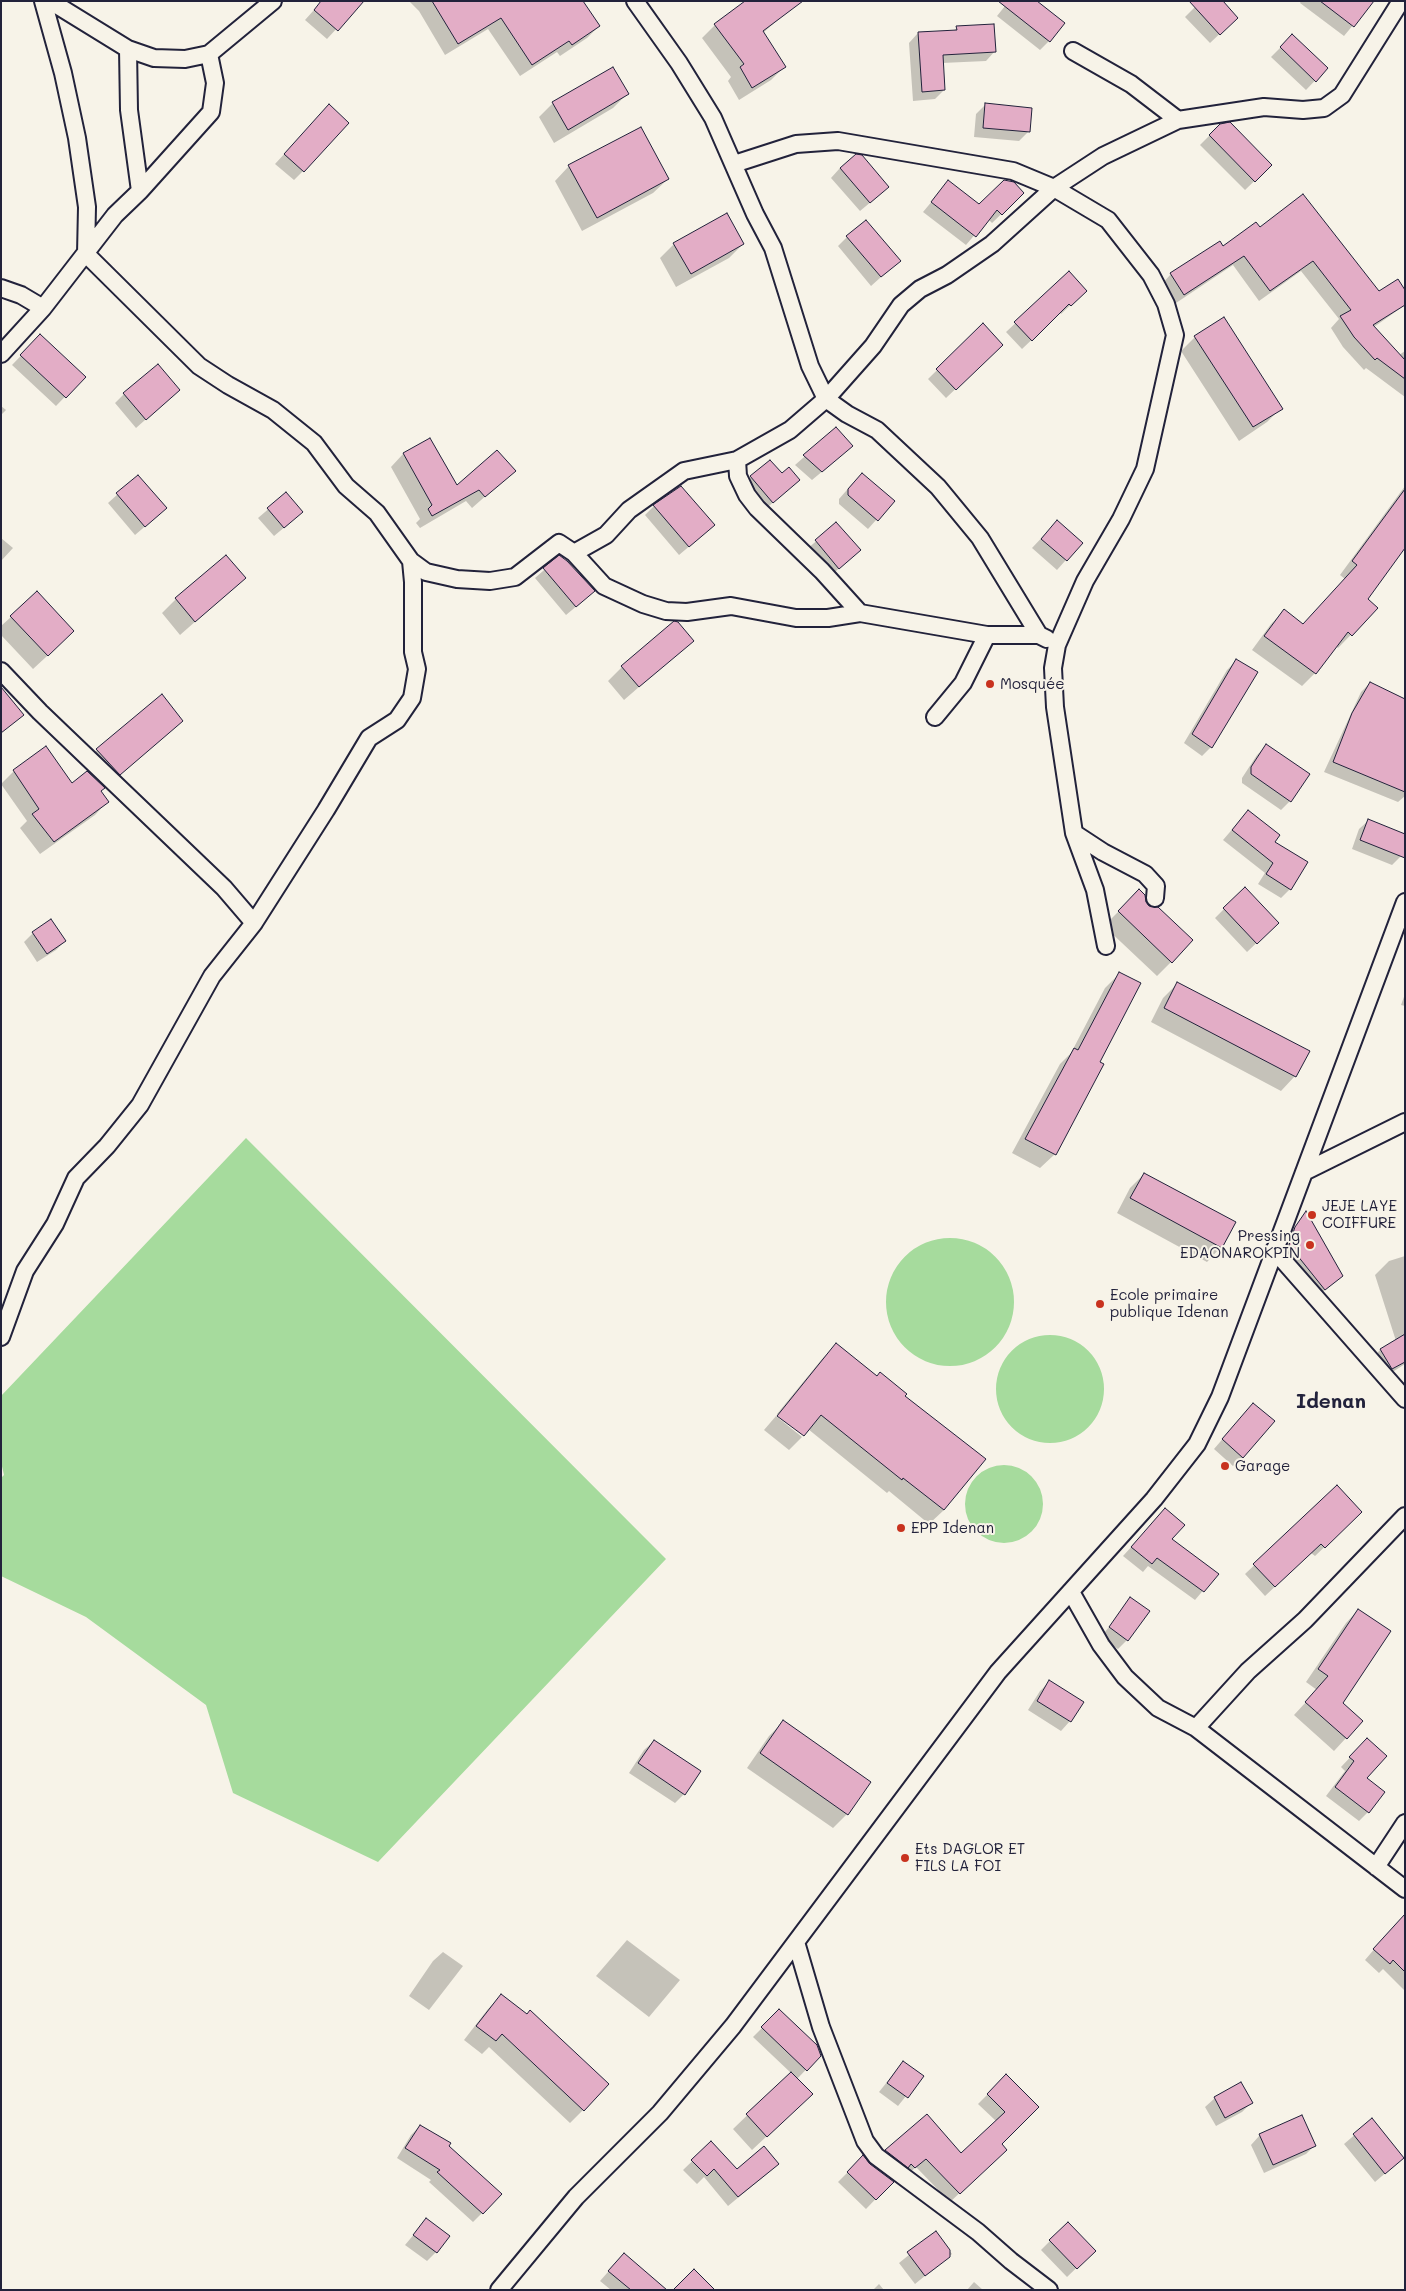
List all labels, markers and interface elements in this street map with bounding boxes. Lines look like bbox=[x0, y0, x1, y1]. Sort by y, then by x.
place label: Mosquée bbox=[1000, 675, 1065, 693]
marker: Mosquée bbox=[984, 678, 996, 690]
place label: JEJE LAYE COIFFURE bbox=[1322, 1197, 1397, 1232]
marker: JEJE LAYE COIFFURE bbox=[1306, 1209, 1318, 1221]
place label: Pressing EDAONAROKPIN bbox=[1180, 1227, 1300, 1262]
marker: Pressing EDAONAROKPIN bbox=[1304, 1239, 1316, 1251]
place label: Ecole primaire publique Idenan bbox=[1110, 1286, 1229, 1321]
marker: Ecole primaire publique Idenan bbox=[1094, 1298, 1106, 1310]
district label: Idenan bbox=[1296, 1390, 1366, 1414]
place label: Garage bbox=[1235, 1457, 1290, 1475]
marker: Garage bbox=[1219, 1460, 1231, 1472]
place label: EPP Idenan bbox=[911, 1519, 994, 1537]
marker: EPP Idenan bbox=[895, 1522, 907, 1534]
place label: Ets DAGLOR ET FILS LA FOI bbox=[915, 1840, 1025, 1875]
marker: Ets DAGLOR ET FILS LA FOI bbox=[899, 1852, 911, 1864]

